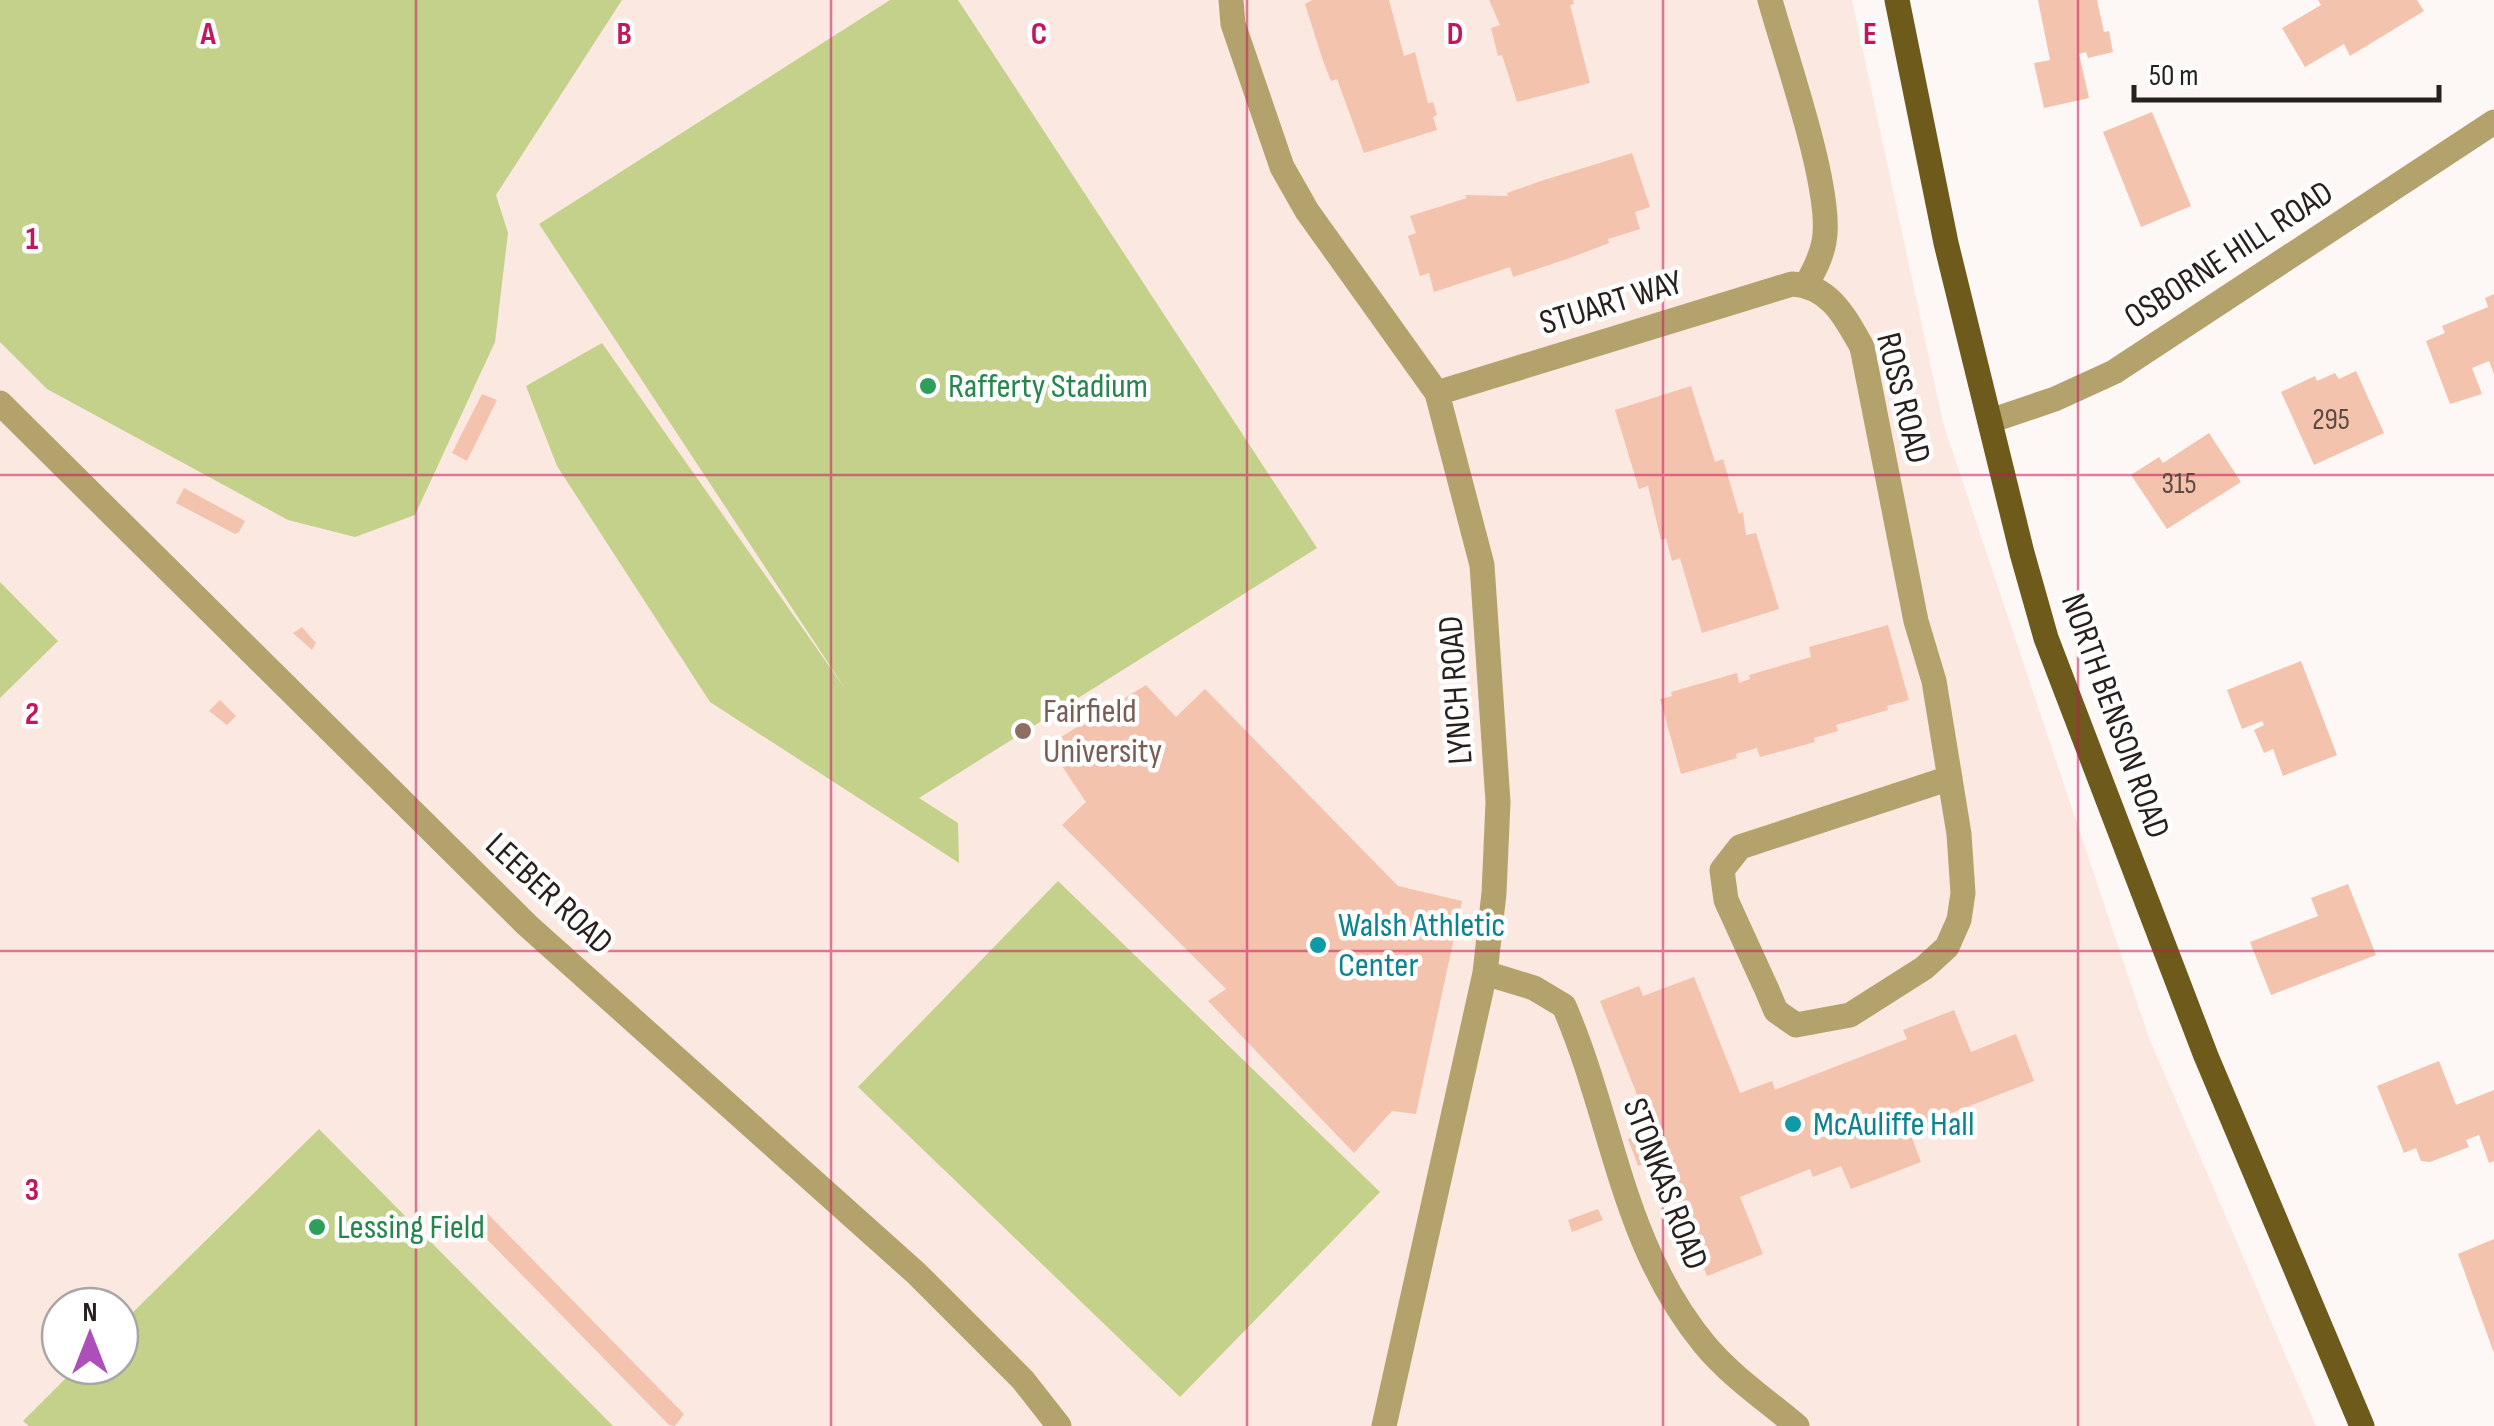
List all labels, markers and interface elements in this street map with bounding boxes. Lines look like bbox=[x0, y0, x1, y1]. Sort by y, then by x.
text: A bbox=[199, 15, 216, 54]
text: B bbox=[616, 15, 632, 54]
text: C bbox=[1031, 15, 1047, 54]
text: D bbox=[1447, 15, 1463, 54]
text: E bbox=[1863, 15, 1877, 54]
scale bar bbox=[2134, 40, 2439, 102]
text: 50 m bbox=[2149, 58, 2198, 94]
street label: OSBORNE HILL ROAD bbox=[2116, 171, 2342, 339]
text: 1 bbox=[26, 220, 39, 259]
street label: STUART WAY bbox=[1535, 261, 1688, 345]
street label: ROSS ROAD bbox=[1866, 328, 1940, 468]
place label: Rafferty Stadium bbox=[948, 365, 1148, 408]
marker: Rafferty Stadium bbox=[917, 375, 939, 397]
house number: 295 bbox=[2312, 402, 2350, 438]
house number: 315 bbox=[2161, 466, 2197, 502]
street label: NORTH BENSON ROAD bbox=[2051, 588, 2179, 844]
street label: LYNCH ROAD bbox=[1429, 614, 1483, 766]
place label: Fairfield University bbox=[1043, 690, 1162, 773]
text: 2 bbox=[25, 695, 39, 734]
marker: Fairfield University bbox=[1012, 720, 1034, 742]
street label: LEEBER ROAD bbox=[476, 824, 622, 964]
place label: Walsh Athletic Center bbox=[1338, 904, 1505, 987]
marker: Walsh Athletic Center bbox=[1307, 934, 1329, 956]
street label: STONKAS ROAD bbox=[1613, 1092, 1717, 1276]
place label: McAuliffe Hall bbox=[1813, 1103, 1974, 1146]
marker: McAuliffe Hall bbox=[1782, 1113, 1804, 1135]
text: 3 bbox=[25, 1171, 39, 1210]
place label: Lessing Field bbox=[337, 1206, 485, 1249]
marker: Lessing Field bbox=[306, 1216, 328, 1238]
north arrow bbox=[40, 1286, 140, 1386]
text: N bbox=[83, 1296, 97, 1329]

